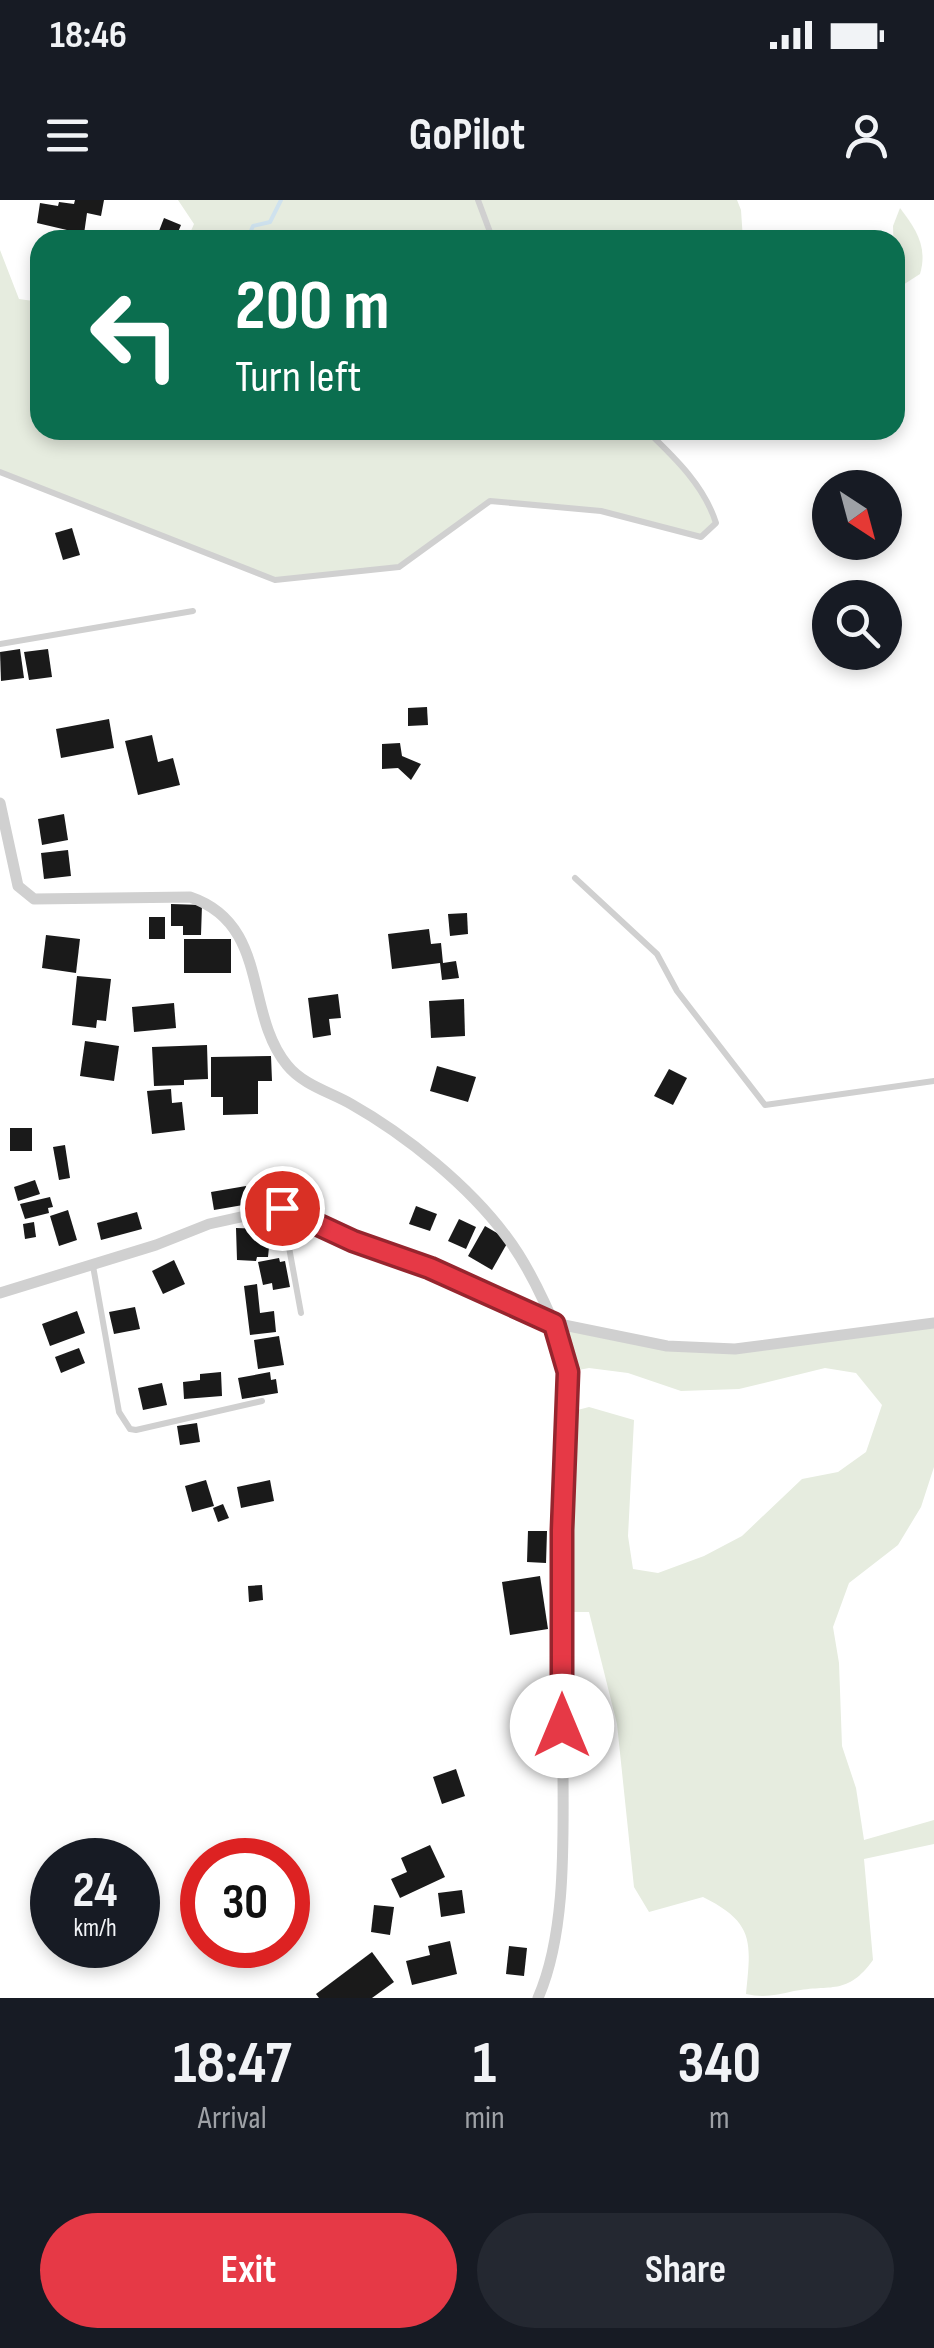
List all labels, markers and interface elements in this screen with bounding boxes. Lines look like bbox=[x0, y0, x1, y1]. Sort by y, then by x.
text: 18:46 bbox=[50, 13, 127, 58]
icon: menu bbox=[40, 108, 95, 163]
text: GoPilot bbox=[409, 108, 525, 163]
icon: person bbox=[839, 108, 894, 163]
text: 200 m bbox=[235, 265, 390, 349]
icon: left bbox=[70, 270, 200, 400]
text: Turn left bbox=[235, 350, 361, 405]
north arrow bbox=[812, 470, 902, 560]
map controls bbox=[812, 470, 902, 670]
button: search bbox=[812, 580, 902, 670]
pin bbox=[240, 1166, 325, 1251]
icon: arrive bbox=[255, 1181, 310, 1236]
position arrow bbox=[510, 1674, 614, 1778]
speed limit sign: 30 bbox=[180, 1838, 310, 1968]
text: 24 bbox=[73, 1861, 117, 1921]
text: km/h bbox=[73, 1913, 117, 1944]
text: 18:47 bbox=[173, 2028, 291, 2100]
text: 1 bbox=[473, 2028, 496, 2100]
text: 340 bbox=[678, 2028, 761, 2100]
text: Arrival bbox=[198, 2099, 267, 2138]
text: min bbox=[464, 2099, 505, 2138]
text: m bbox=[709, 2099, 730, 2138]
button: Exit bbox=[40, 2213, 457, 2328]
button: Share bbox=[477, 2213, 894, 2328]

